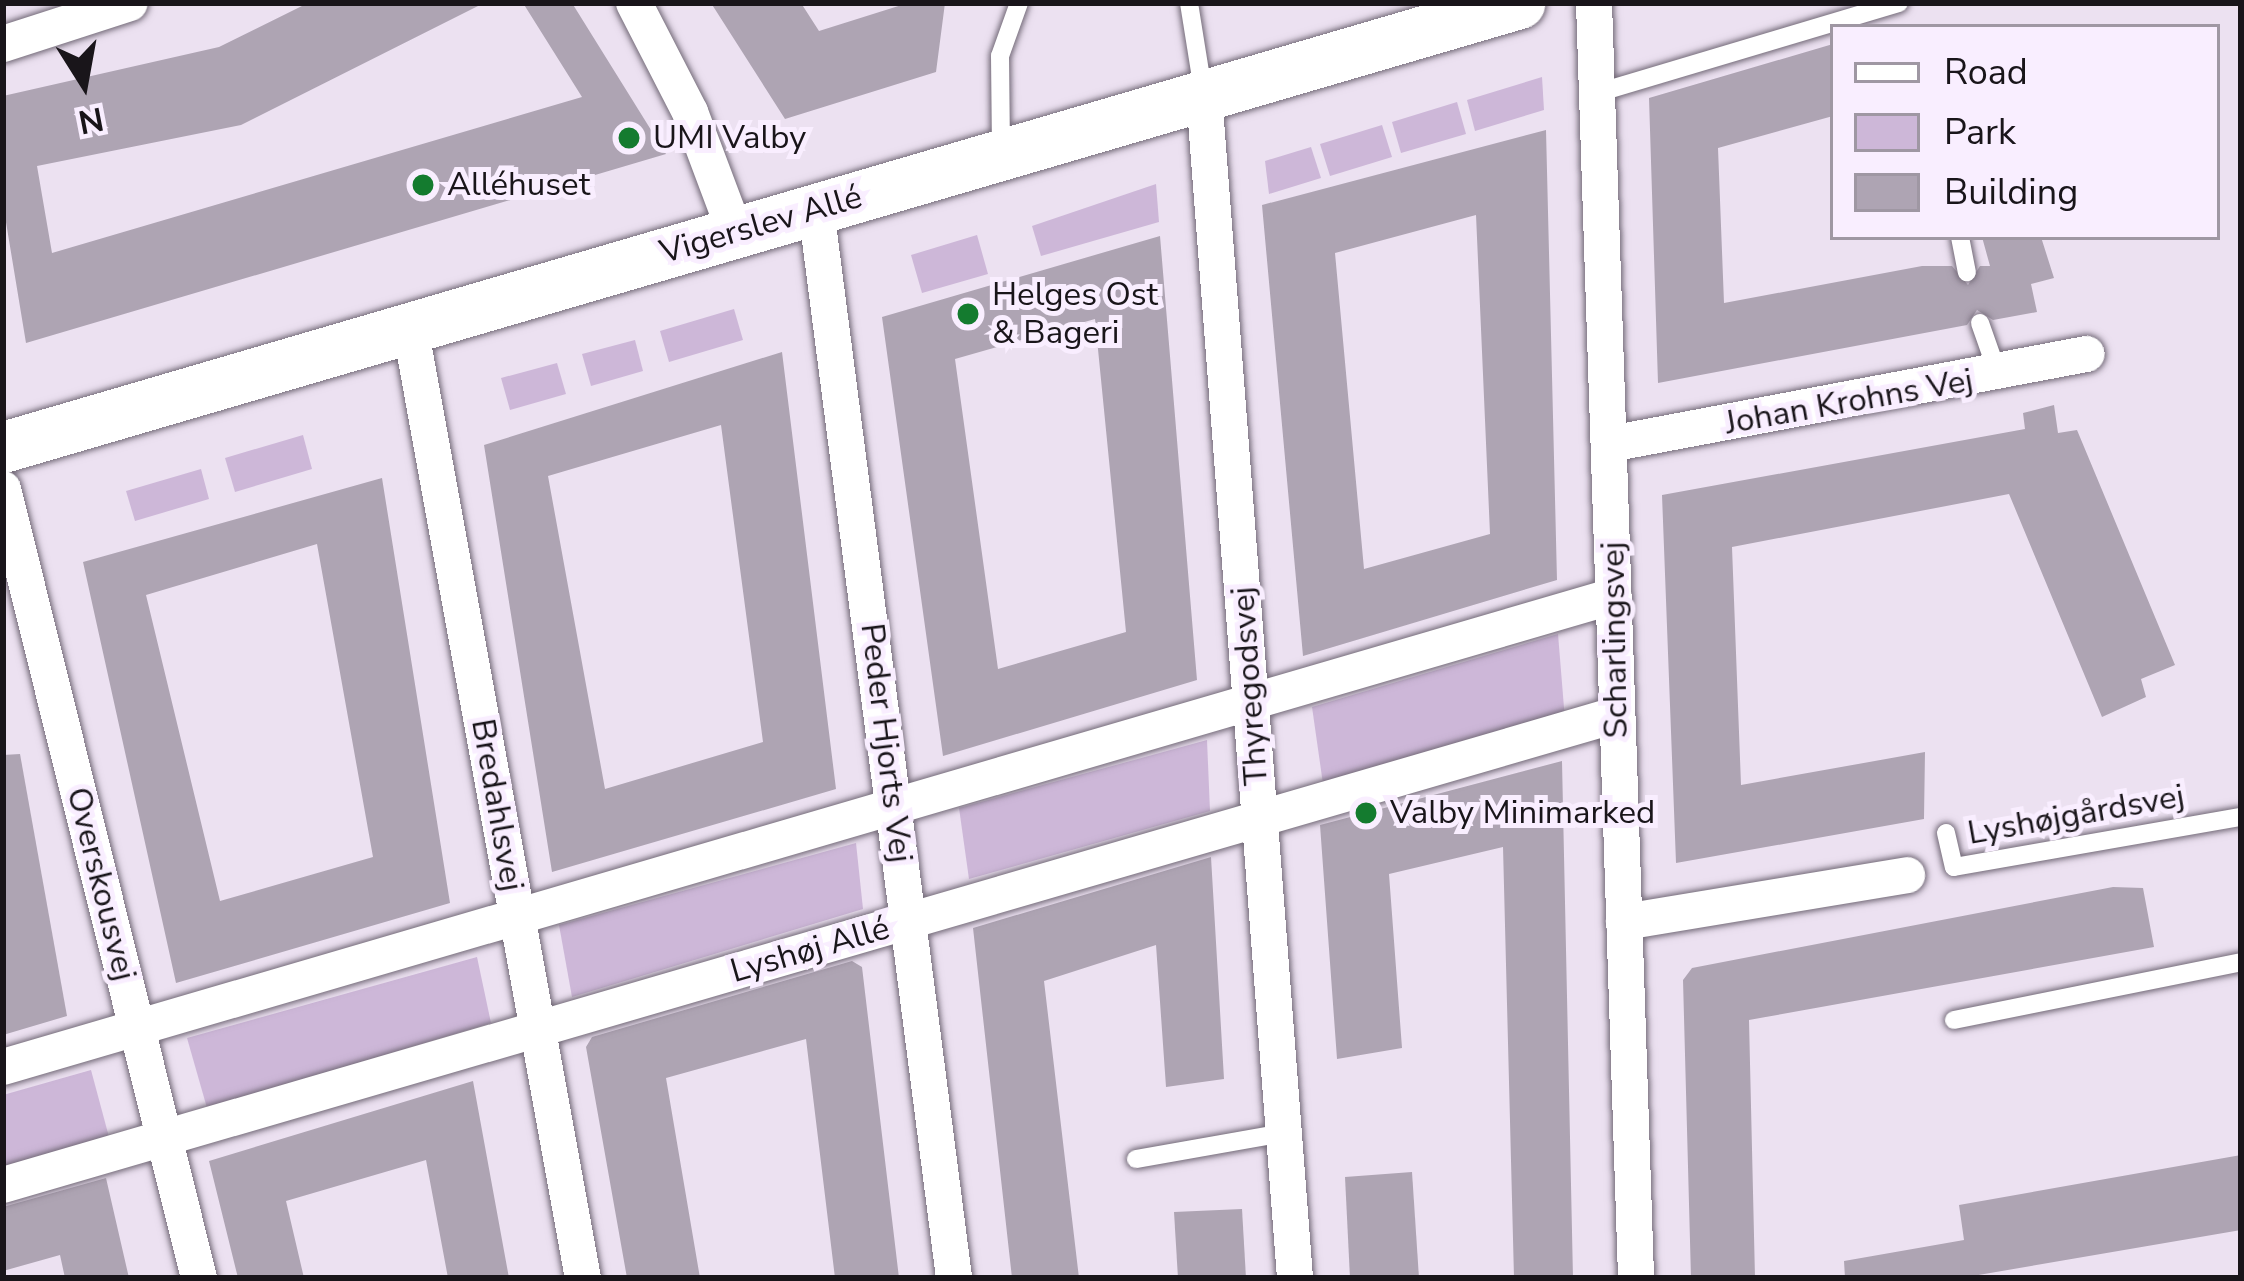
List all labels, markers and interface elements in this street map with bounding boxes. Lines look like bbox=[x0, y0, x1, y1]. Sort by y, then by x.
north arrow bbox=[24, 24, 144, 144]
legend bbox=[1830, 24, 2220, 240]
text: Road bbox=[1944, 48, 2028, 97]
text: N bbox=[75, 95, 107, 144]
text: Park bbox=[1944, 108, 2016, 157]
place label: UMI Valby bbox=[653, 118, 806, 158]
marker: UMI Valby bbox=[616, 125, 642, 151]
place label: Alléhuset bbox=[447, 165, 590, 205]
text: Building bbox=[1944, 168, 2078, 217]
marker: Alléhuset bbox=[410, 172, 436, 198]
street label: Vigerslev Allé bbox=[655, 177, 867, 273]
place label: Helges Ost & Bageri bbox=[992, 275, 1158, 353]
marker: Helges Ost & Bageri bbox=[955, 301, 981, 327]
street label: Johan Krohns Vej bbox=[1722, 361, 1976, 443]
street label: Scharlingsvej bbox=[1593, 541, 1637, 739]
street label: Thyregodsvej bbox=[1223, 585, 1277, 787]
street label: Peder Hjorts Vej bbox=[852, 621, 920, 865]
street label: Bredahlsvej bbox=[462, 716, 532, 894]
street label: Lyshøjgårdsvej bbox=[1965, 776, 2187, 854]
street label: Overskousvej bbox=[58, 783, 144, 985]
place label: Valby Minimarked bbox=[1390, 793, 1655, 833]
marker: Valby Minimarked bbox=[1353, 800, 1379, 826]
street label: Lyshøj Allé bbox=[726, 908, 894, 992]

